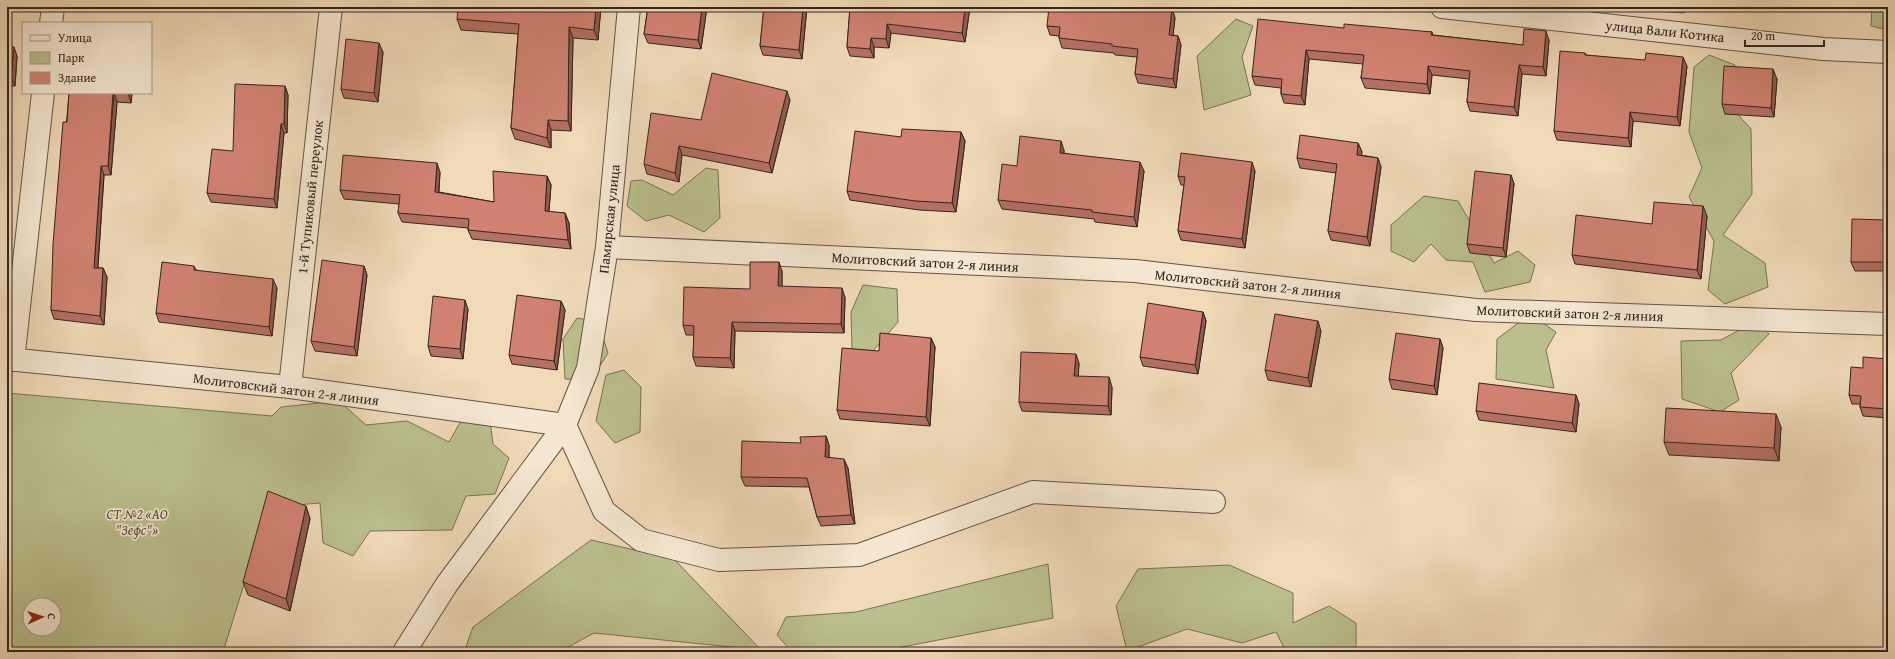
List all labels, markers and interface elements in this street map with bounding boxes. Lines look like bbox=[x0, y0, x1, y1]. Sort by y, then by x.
street label: улица Вали Котика bbox=[1604, 15, 1726, 47]
legend bbox=[22, 22, 152, 94]
scale bar bbox=[1745, 22, 1824, 48]
text: 20 m bbox=[1751, 27, 1775, 44]
text: Улица bbox=[58, 29, 92, 46]
text: Парк bbox=[58, 49, 85, 66]
text: Здание bbox=[58, 69, 97, 86]
street label: 1-й Тупиковый переулок bbox=[292, 118, 328, 275]
street label: Памирская улица bbox=[593, 163, 625, 275]
street label: Молитовский затон 2-я линия bbox=[831, 247, 1019, 277]
street label: Молитовский затон 2-я линия bbox=[1154, 264, 1342, 304]
street label: Молитовский затон 2-я линия bbox=[1476, 300, 1664, 326]
street label: Молитовский затон 2-я линия bbox=[192, 368, 380, 410]
park label: СТ №2 «АО "Зефс"» bbox=[106, 504, 168, 540]
north arrow bbox=[22, 597, 62, 637]
text: С bbox=[44, 613, 60, 620]

